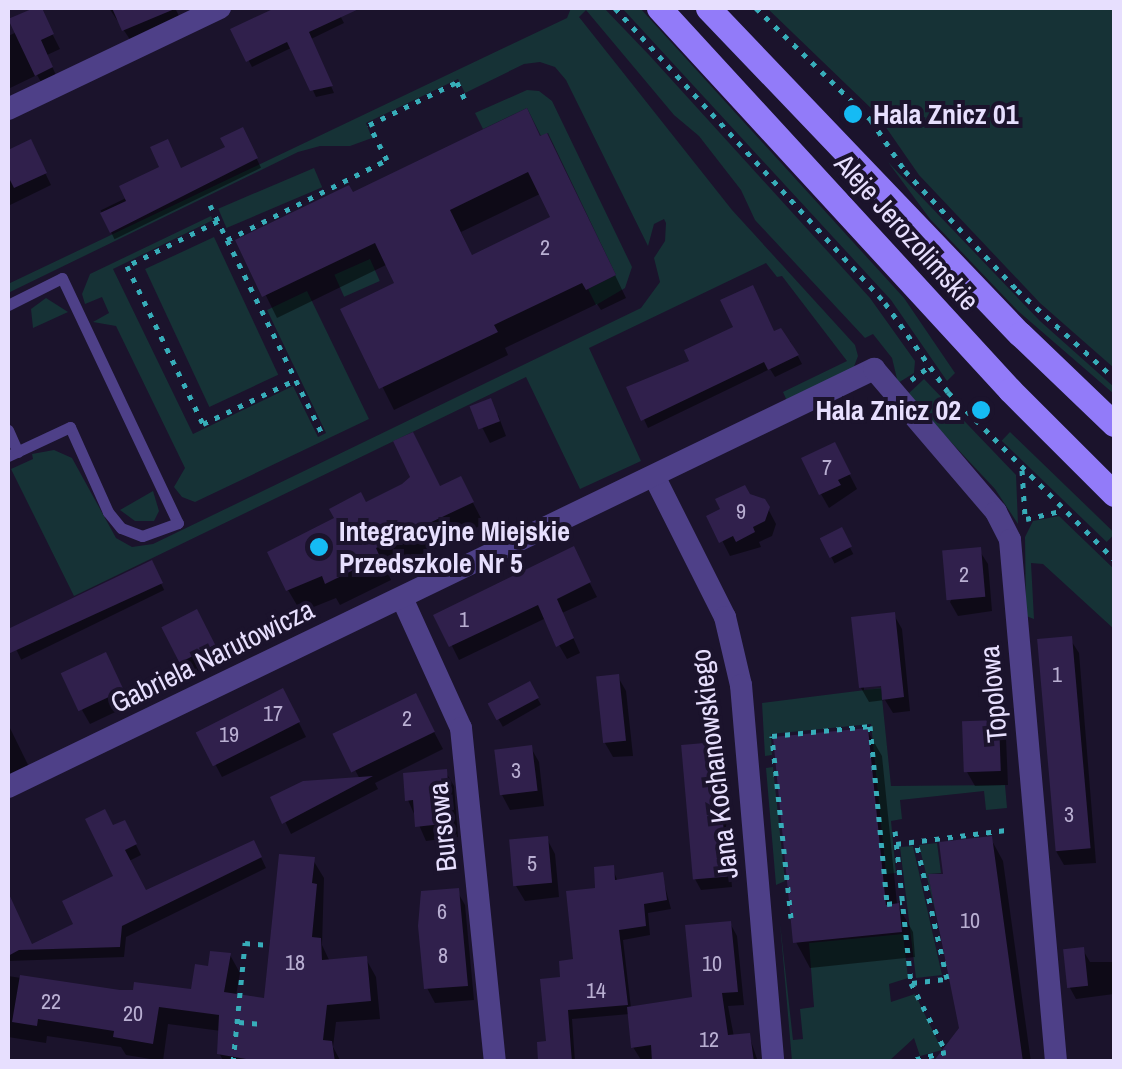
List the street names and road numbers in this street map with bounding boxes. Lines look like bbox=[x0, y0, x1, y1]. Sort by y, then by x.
street label: Aleje Jerozolimskie bbox=[828, 147, 986, 317]
street label: Gabriela Narutowicza bbox=[105, 592, 319, 720]
street label: Topolowa bbox=[972, 644, 1014, 744]
street label: Jana Kochanowskiego bbox=[683, 647, 745, 881]
street label: Bursowa bbox=[421, 781, 463, 873]

